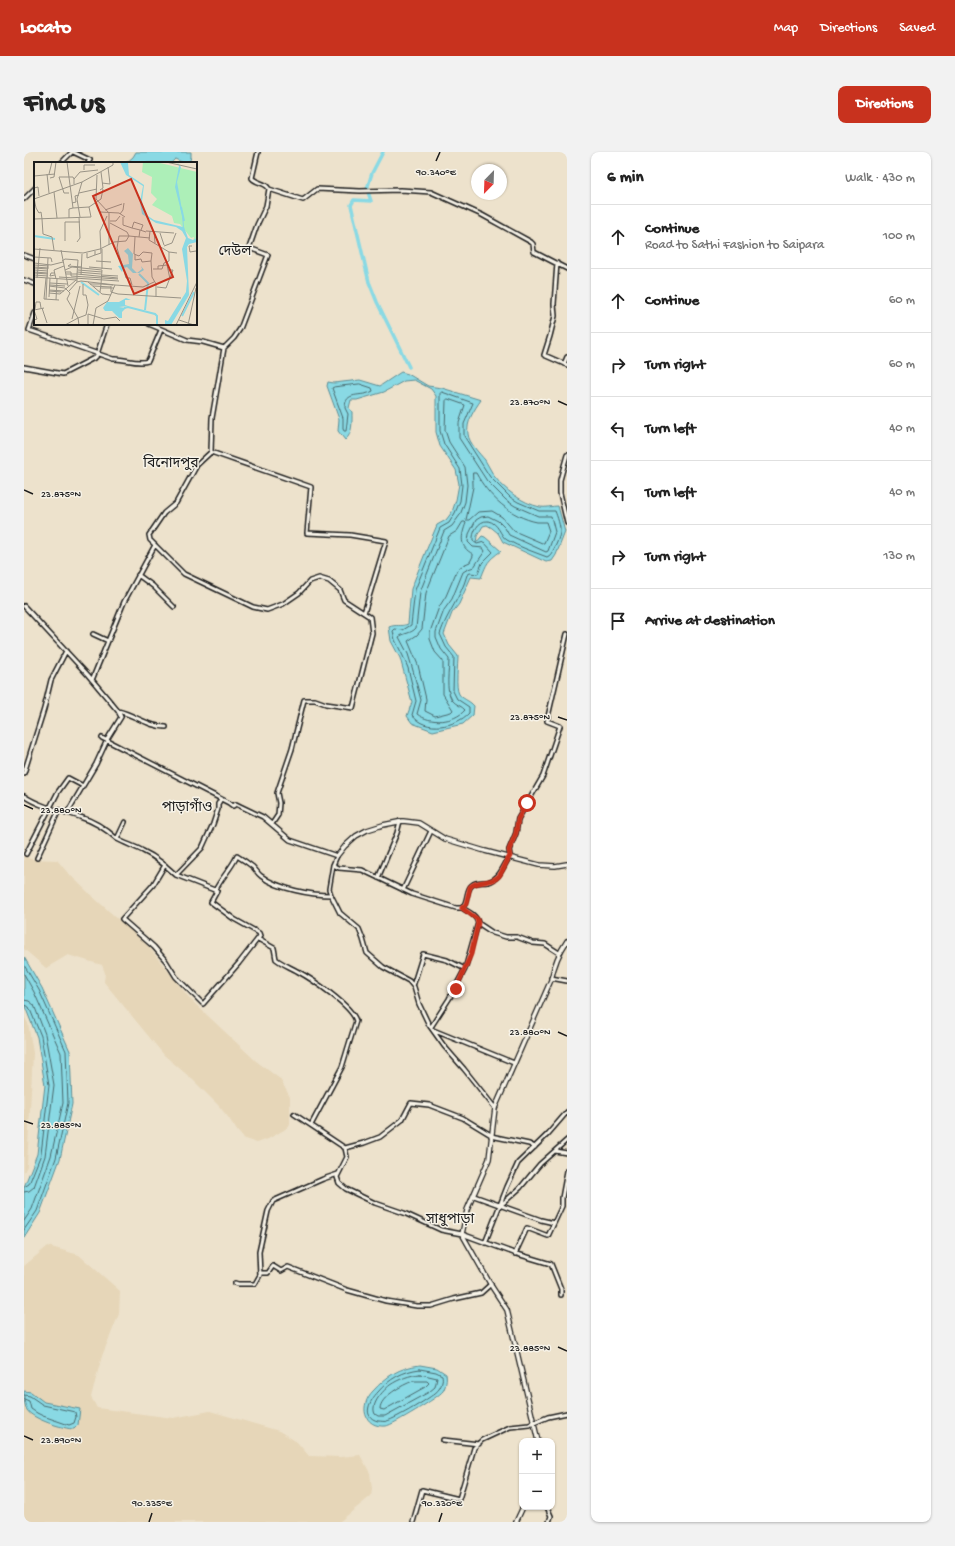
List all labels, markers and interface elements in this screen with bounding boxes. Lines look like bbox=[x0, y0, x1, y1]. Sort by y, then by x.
text: Locato bbox=[20, 17, 71, 40]
text: Map bbox=[774, 20, 798, 37]
text: Directions bbox=[820, 20, 877, 37]
text: Saved bbox=[899, 20, 935, 37]
button: Directions bbox=[838, 86, 931, 123]
text: Find us bbox=[24, 88, 104, 121]
inset map bbox=[34, 162, 197, 325]
north arrow bbox=[471, 164, 507, 200]
text: 90.340°E bbox=[415, 167, 457, 179]
text: 6 min bbox=[607, 168, 643, 188]
text: Walk · 430 m bbox=[845, 171, 915, 186]
text: Continue bbox=[645, 220, 699, 238]
icon: ahead bbox=[607, 226, 629, 248]
text: 100 m bbox=[883, 229, 915, 244]
text: Road to Sathi Fashion to Saipara bbox=[645, 238, 824, 253]
district label: দেউল bbox=[219, 242, 252, 261]
icon: ahead bbox=[607, 290, 629, 312]
text: Continue bbox=[645, 292, 699, 310]
text: 60 m bbox=[889, 293, 915, 308]
icon: right bbox=[607, 354, 629, 376]
text: Turn right bbox=[645, 356, 705, 374]
text: 60 m bbox=[889, 357, 915, 372]
text: 23.870°N bbox=[510, 397, 551, 409]
icon: left bbox=[607, 418, 629, 440]
text: Turn left bbox=[645, 420, 696, 438]
text: 40 m bbox=[889, 421, 915, 436]
district label: বিনোদপুর bbox=[142, 454, 199, 473]
icon: left bbox=[607, 482, 629, 504]
text: Turn left bbox=[645, 484, 696, 502]
text: 40 m bbox=[889, 485, 915, 500]
text: 23.875°N bbox=[41, 489, 82, 501]
icon: right bbox=[607, 546, 629, 568]
text: Turn right bbox=[645, 548, 705, 566]
text: 130 m bbox=[883, 549, 915, 564]
icon: arrive bbox=[607, 610, 629, 632]
text: Arrive at destination bbox=[645, 612, 775, 630]
text: 23.875°N bbox=[510, 712, 551, 724]
route start bbox=[518, 794, 536, 812]
district label: পাড়াগাঁও bbox=[162, 797, 212, 817]
text: 23.880°N bbox=[41, 805, 82, 817]
route end bbox=[447, 980, 465, 998]
text: 23.880°N bbox=[510, 1027, 551, 1039]
text: 23.885°N bbox=[41, 1120, 82, 1132]
district label: সাধুপাড়া bbox=[425, 1212, 474, 1229]
text: 23.885°N bbox=[510, 1343, 551, 1355]
text: 23.890°N bbox=[41, 1435, 82, 1447]
map controls bbox=[519, 1438, 555, 1510]
button: + bbox=[519, 1438, 555, 1474]
button: − bbox=[519, 1474, 555, 1510]
text: 90.335°E bbox=[131, 1498, 173, 1510]
text: 90.330°E bbox=[421, 1498, 463, 1510]

